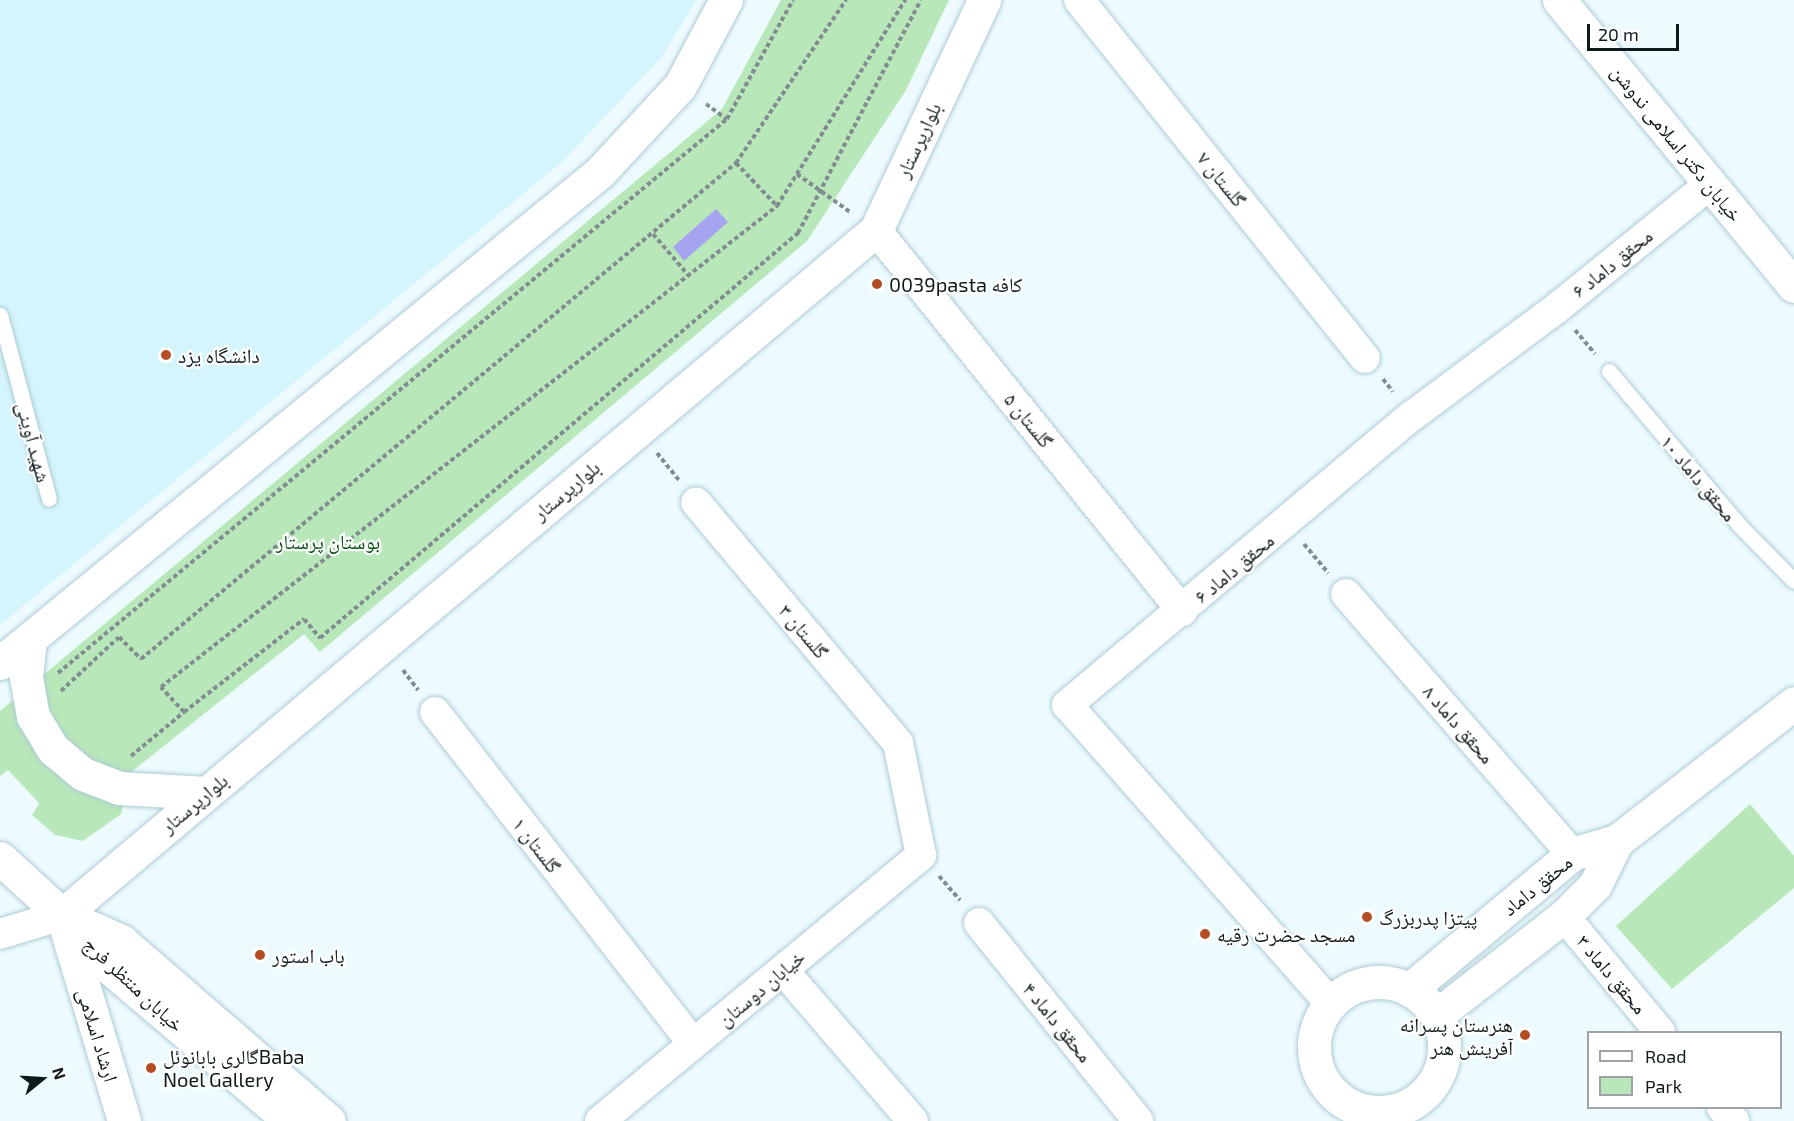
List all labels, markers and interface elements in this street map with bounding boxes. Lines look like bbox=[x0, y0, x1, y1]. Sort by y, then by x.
scale bar bbox=[1590, 12, 1682, 50]
text: 20 m bbox=[1598, 23, 1639, 45]
street label: خيابان دکتر اسلامی ندوشن bbox=[1606, 60, 1748, 226]
street label: بلوارپرستار bbox=[890, 99, 946, 181]
street label: گلستان ۷ bbox=[1193, 147, 1251, 211]
street label: محقق داماد ۶ bbox=[1567, 223, 1657, 303]
place label: 0039pasta کافه bbox=[889, 272, 1022, 296]
marker: 0039pasta کافه bbox=[870, 277, 884, 291]
place label: دانشگاه یزد bbox=[178, 343, 260, 367]
marker: دانشگاه یزد bbox=[159, 348, 173, 362]
street label: گلستان ۵ bbox=[1000, 388, 1058, 452]
street label: شهید آوینی bbox=[12, 399, 56, 485]
street label: محقق داماد ۱۰ bbox=[1656, 430, 1742, 526]
street label: بلوارپرستار bbox=[528, 455, 604, 525]
street label: محقق داماد ۶ bbox=[1189, 528, 1279, 608]
park label: بوستان پرستار bbox=[276, 529, 380, 553]
street label: گلستان ۳ bbox=[774, 599, 834, 663]
street label: محقق داماد ۸ bbox=[1418, 680, 1500, 768]
street label: بلوارپرستار bbox=[156, 768, 232, 838]
street label: گلستان ۱ bbox=[508, 812, 566, 878]
street label: محقق داماد bbox=[1497, 850, 1577, 920]
place label: پیتزا پدربزرگ bbox=[1379, 905, 1477, 929]
marker: پیتزا پدربزرگ bbox=[1360, 910, 1374, 924]
place label: مسجد حضرت رقیه bbox=[1217, 922, 1355, 946]
marker: مسجد حضرت رقیه bbox=[1198, 927, 1212, 941]
street label: محقق داماد ۳ bbox=[1572, 929, 1652, 1019]
street label: خیابان منتظر فرج bbox=[79, 932, 189, 1036]
place label: باب استور bbox=[272, 943, 345, 967]
street label: خیابان دوستان bbox=[712, 945, 810, 1031]
marker: باب استور bbox=[253, 948, 267, 962]
street label: محقق داماد ۴ bbox=[1018, 977, 1098, 1067]
street label: ارشاد اسلامی bbox=[72, 985, 124, 1085]
place label: هنرستان پسرانه آفرینش هنر bbox=[1400, 1012, 1513, 1059]
marker: هنرستان پسرانه آفرینش هنر bbox=[1518, 1028, 1532, 1042]
legend bbox=[1587, 1031, 1782, 1109]
place label: گالری بابانوئلBaba Noel Gallery bbox=[163, 1044, 305, 1091]
text: Road bbox=[1645, 1045, 1686, 1067]
north arrow bbox=[12, 1049, 72, 1109]
marker: گالری بابانوئلBaba Noel Gallery bbox=[144, 1061, 158, 1075]
text: N bbox=[49, 1065, 70, 1082]
text: Park bbox=[1645, 1075, 1682, 1097]

